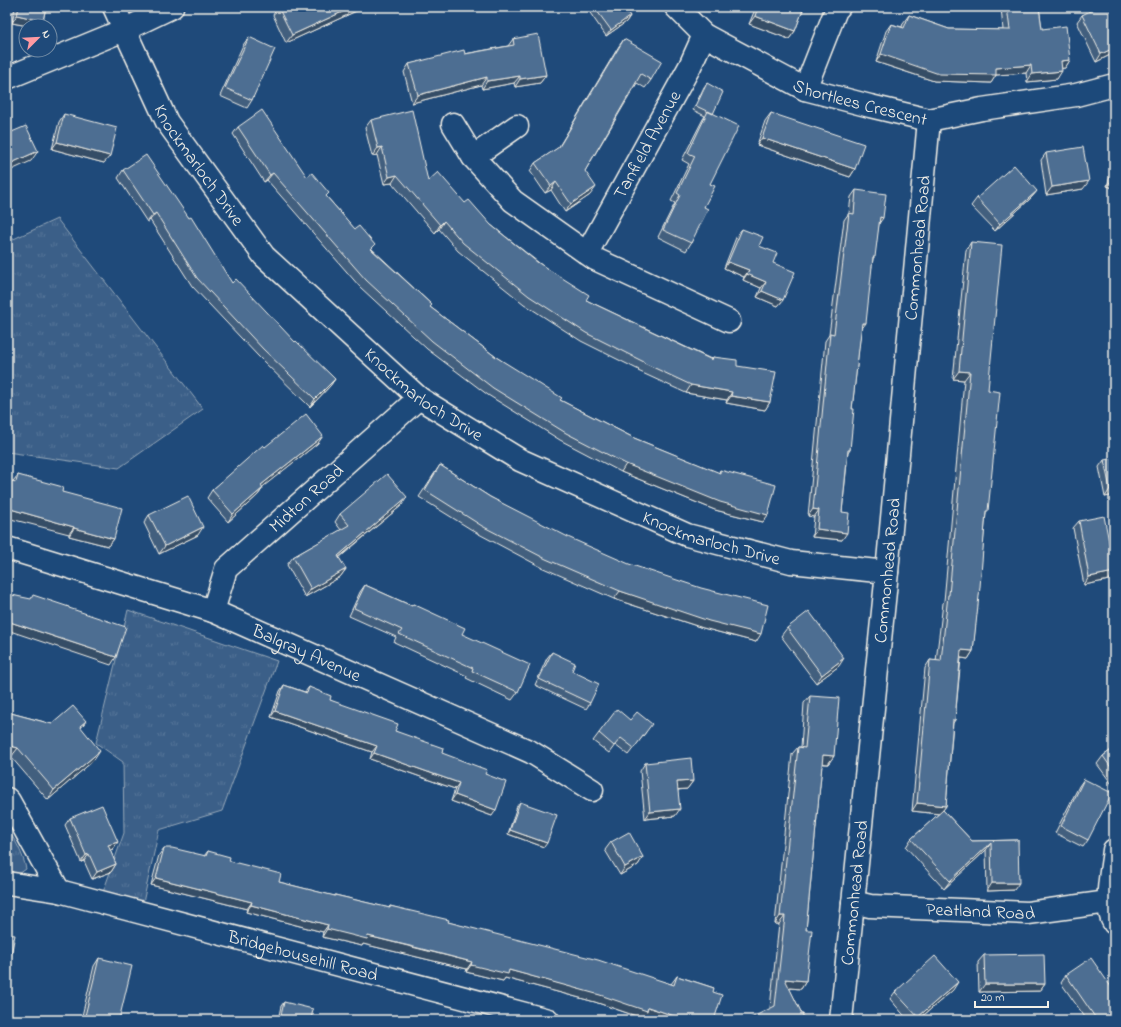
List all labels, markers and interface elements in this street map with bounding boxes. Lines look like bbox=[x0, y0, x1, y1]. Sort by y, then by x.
north arrow bbox=[18, 18, 58, 58]
text: N bbox=[37, 28, 55, 41]
street label: Shortlees Crescent bbox=[787, 74, 930, 134]
street label: Tanfield Avenue bbox=[608, 86, 689, 204]
street label: Knockmarloch Drive bbox=[146, 101, 250, 233]
street label: Commonhead Road bbox=[899, 174, 939, 322]
street label: Knockmarloch Drive bbox=[357, 343, 488, 450]
street label: Midton Road bbox=[264, 459, 351, 540]
street label: Commonhead Road bbox=[869, 497, 909, 644]
street label: Knockmarloch Drive bbox=[638, 506, 783, 574]
street label: Balgray Avenue bbox=[246, 618, 365, 690]
street label: Commonhead Road bbox=[836, 819, 876, 967]
street label: Peatland Road bbox=[925, 897, 1037, 928]
street label: Bridgehousehill Road bbox=[224, 925, 380, 990]
scale bar bbox=[975, 983, 1048, 1009]
text: 20 m bbox=[981, 989, 1004, 1007]

